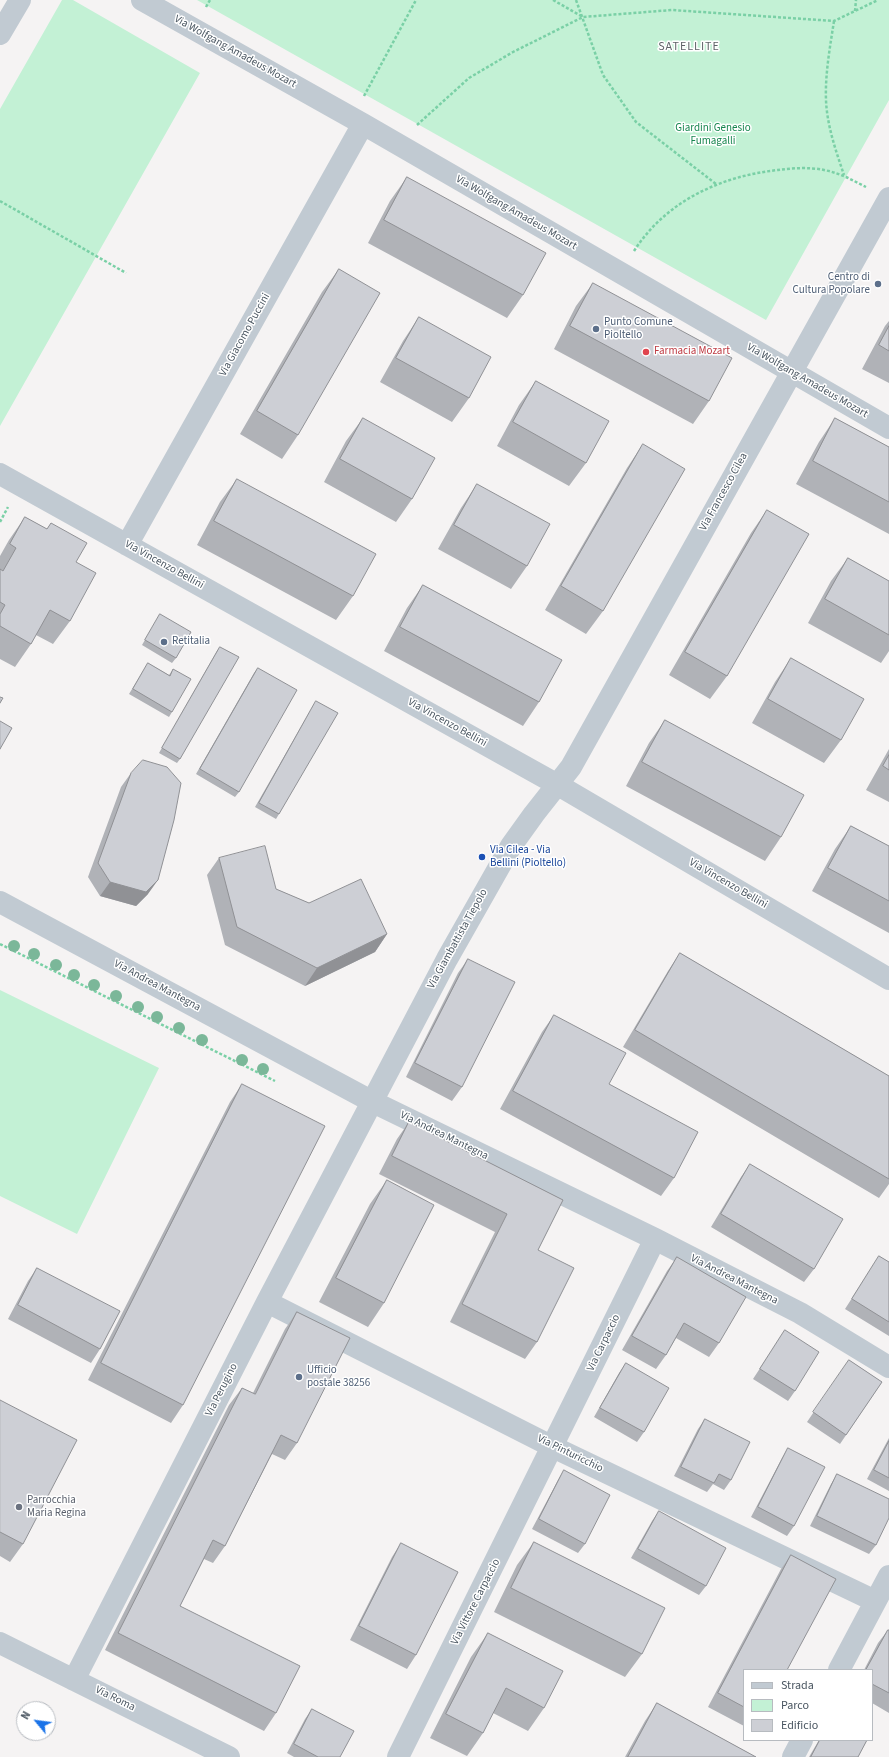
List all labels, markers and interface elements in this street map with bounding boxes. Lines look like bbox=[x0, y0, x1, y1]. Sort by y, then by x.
street label: Via Wolfgang Amadeus Mozart bbox=[172, 13, 298, 91]
district label: SATELLITE bbox=[658, 40, 720, 54]
park label: Giardini Genesio Fumagalli bbox=[675, 122, 751, 148]
street label: Via Wolfgang Amadeus Mozart bbox=[453, 173, 579, 253]
place label: Centro di Cultura Popolare bbox=[793, 271, 870, 297]
marker: Centro di Cultura Popolare bbox=[873, 279, 883, 289]
street label: Via Giacomo Puccini bbox=[217, 291, 273, 379]
place label: Punto Comune Pioltello bbox=[604, 316, 673, 342]
marker: Punto Comune Pioltello bbox=[591, 324, 601, 334]
street label: Via Wolfgang Amadeus Mozart bbox=[744, 341, 870, 421]
place label: Farmacia Mozart bbox=[654, 345, 730, 359]
marker: Farmacia Mozart bbox=[641, 347, 651, 357]
street label: Via Francesco Cilea bbox=[697, 451, 751, 533]
street label: Via Vincenzo Bellini bbox=[122, 538, 206, 592]
place label: Retitalia bbox=[172, 635, 210, 649]
marker: Retitalia bbox=[159, 637, 169, 647]
street label: Via Vincenzo Bellini bbox=[405, 696, 489, 750]
place label: Via Cilea - Via Bellini (Pioltello) bbox=[490, 844, 566, 870]
marker: Via Cilea - Via Bellini (Pioltello) bbox=[477, 852, 487, 862]
street label: Via Vincenzo Bellini bbox=[686, 856, 770, 912]
street label: Via Giambattista Tiepolo bbox=[425, 887, 491, 991]
street label: Via Andrea Mantegna bbox=[111, 958, 203, 1014]
street label: Via Andrea Mantegna bbox=[398, 1109, 490, 1163]
street label: Via Andrea Mantegna bbox=[688, 1252, 780, 1308]
street label: Via Carpaccio bbox=[585, 1312, 623, 1374]
street label: Via Perugino bbox=[203, 1361, 241, 1419]
place label: Ufficio postale 38256 bbox=[307, 1364, 370, 1390]
marker: Ufficio postale 38256 bbox=[294, 1372, 304, 1382]
street label: Via Pinturicchio bbox=[535, 1432, 605, 1476]
place label: Parrocchia Maria Regina bbox=[27, 1494, 86, 1520]
marker: Parrocchia Maria Regina bbox=[14, 1502, 24, 1512]
street label: Via Vittore Carpaccio bbox=[449, 1557, 503, 1647]
legend bbox=[743, 1669, 873, 1741]
text: Strada bbox=[781, 1677, 814, 1694]
street label: Via Roma bbox=[93, 1684, 137, 1714]
text: Parco bbox=[781, 1697, 809, 1714]
north arrow bbox=[16, 1701, 56, 1741]
text: N bbox=[18, 1709, 34, 1722]
text: Edificio bbox=[781, 1717, 818, 1734]

